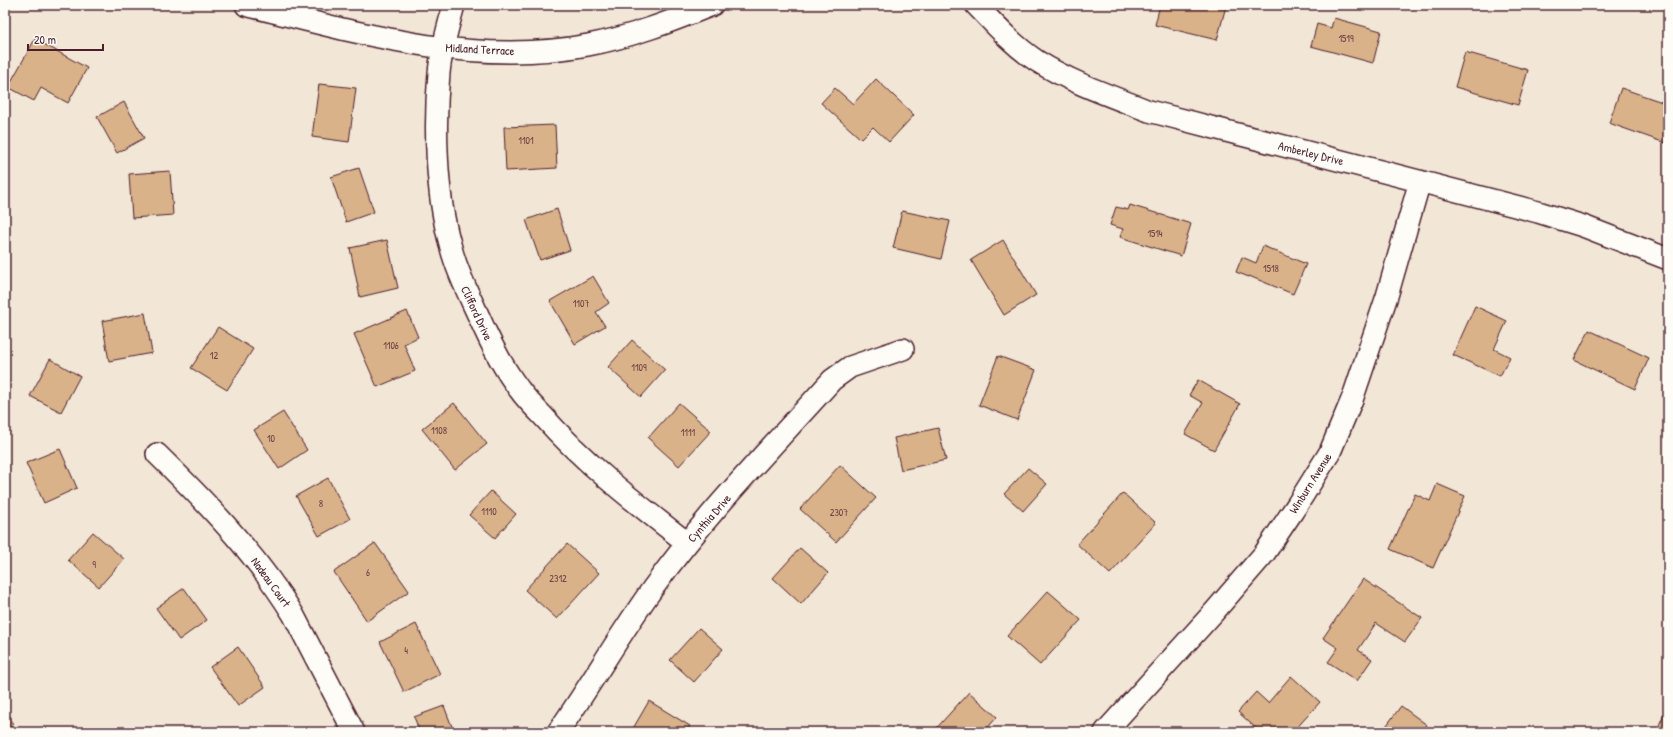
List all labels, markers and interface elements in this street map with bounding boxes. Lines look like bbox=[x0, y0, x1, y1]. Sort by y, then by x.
scale bar bbox=[28, 26, 103, 52]
text: 20 m bbox=[34, 31, 56, 48]
house number: 1519 bbox=[1338, 32, 1354, 45]
street label: Midland Terrace bbox=[445, 39, 515, 59]
house number: 1101 bbox=[518, 134, 534, 147]
street label: Amberley Drive bbox=[1277, 137, 1346, 169]
house number: 1514 bbox=[1147, 227, 1163, 240]
house number: 1518 bbox=[1263, 262, 1279, 275]
street label: Clifford Drive bbox=[457, 283, 497, 343]
house number: 1107 bbox=[573, 297, 589, 310]
house number: 1106 bbox=[383, 339, 399, 352]
house number: 12 bbox=[210, 349, 218, 362]
house number: 1109 bbox=[631, 361, 647, 374]
house number: 1108 bbox=[431, 424, 447, 437]
house number: 1111 bbox=[681, 426, 696, 439]
house number: 10 bbox=[267, 432, 276, 445]
street label: Winburn Avenue bbox=[1285, 449, 1335, 517]
street label: Cynthia Drive bbox=[683, 490, 735, 546]
house number: 8 bbox=[319, 497, 323, 510]
house number: 1110 bbox=[481, 505, 497, 518]
house number: 2307 bbox=[830, 506, 848, 519]
street label: Nadeau Court bbox=[247, 554, 295, 611]
house number: 9 bbox=[92, 558, 96, 571]
house number: 6 bbox=[366, 566, 370, 579]
house number: 2312 bbox=[549, 572, 567, 585]
house number: 4 bbox=[404, 644, 408, 657]

